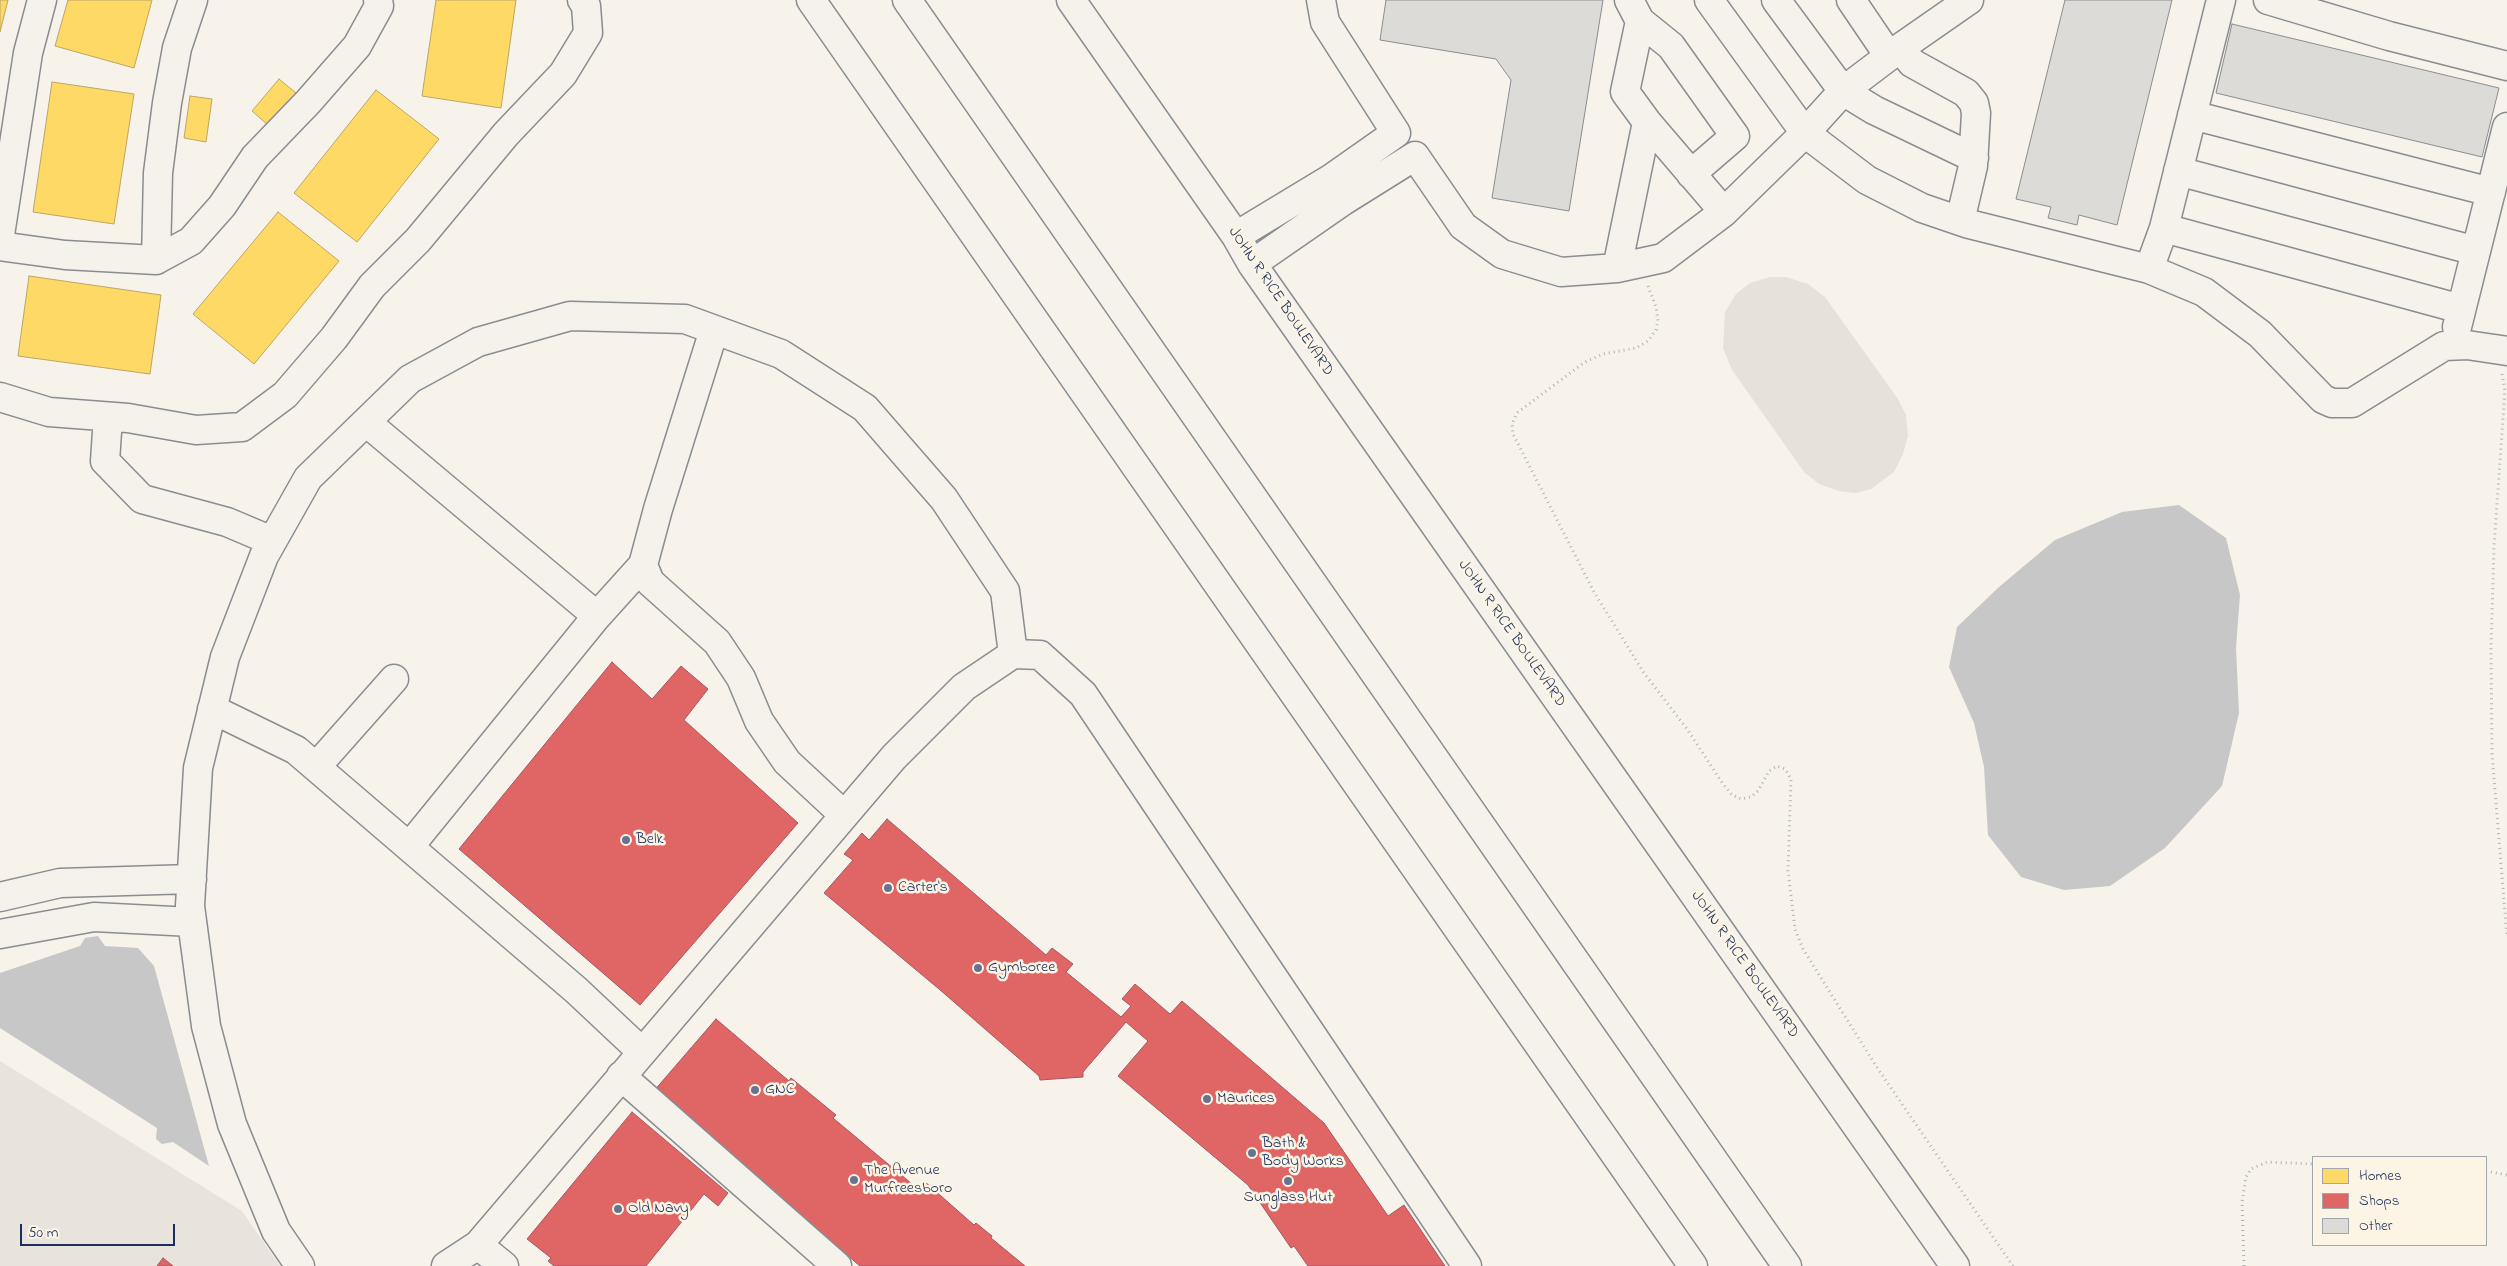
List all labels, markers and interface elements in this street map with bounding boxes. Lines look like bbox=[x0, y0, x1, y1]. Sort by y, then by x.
street label: JOHN R RICE BOULEVARD bbox=[1223, 224, 1337, 380]
street label: JOHN R RICE BOULEVARD bbox=[1453, 557, 1569, 711]
place label: Belk bbox=[636, 830, 664, 850]
marker: Belk bbox=[620, 834, 632, 846]
place label: Carter's bbox=[898, 878, 948, 898]
marker: Carter's bbox=[882, 882, 894, 894]
street label: JOHN R RICE BOULEVARD bbox=[1686, 888, 1802, 1042]
place label: Gymboree bbox=[988, 958, 1055, 978]
marker: Gymboree bbox=[972, 962, 984, 974]
place label: GNC bbox=[765, 1080, 795, 1100]
marker: GNC bbox=[749, 1084, 761, 1096]
place label: Maurices bbox=[1217, 1089, 1275, 1109]
marker: Maurices bbox=[1201, 1093, 1213, 1105]
place label: Bath & Body Works bbox=[1262, 1134, 1344, 1172]
marker: Bath & Body Works bbox=[1246, 1147, 1258, 1159]
legend bbox=[2312, 1156, 2487, 1246]
place label: The Avenue Murfreesboro bbox=[864, 1161, 952, 1199]
text: Homes bbox=[2359, 1165, 2402, 1187]
marker: The Avenue Murfreesboro bbox=[848, 1174, 860, 1186]
marker: Sunglass Hut bbox=[1282, 1175, 1294, 1187]
place label: Sunglass Hut bbox=[1243, 1188, 1333, 1208]
text: Shops bbox=[2359, 1190, 2399, 1212]
place label: Old Navy bbox=[628, 1199, 689, 1219]
marker: Old Navy bbox=[612, 1203, 624, 1215]
scale bar bbox=[22, 1214, 178, 1246]
text: Other bbox=[2359, 1215, 2392, 1237]
text: 50 m bbox=[28, 1222, 58, 1244]

